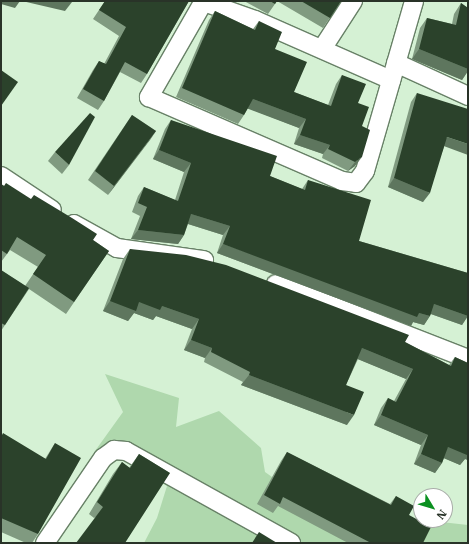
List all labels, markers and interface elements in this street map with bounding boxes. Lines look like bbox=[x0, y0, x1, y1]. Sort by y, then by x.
north arrow bbox=[413, 488, 453, 528]
text: N bbox=[433, 507, 450, 523]

